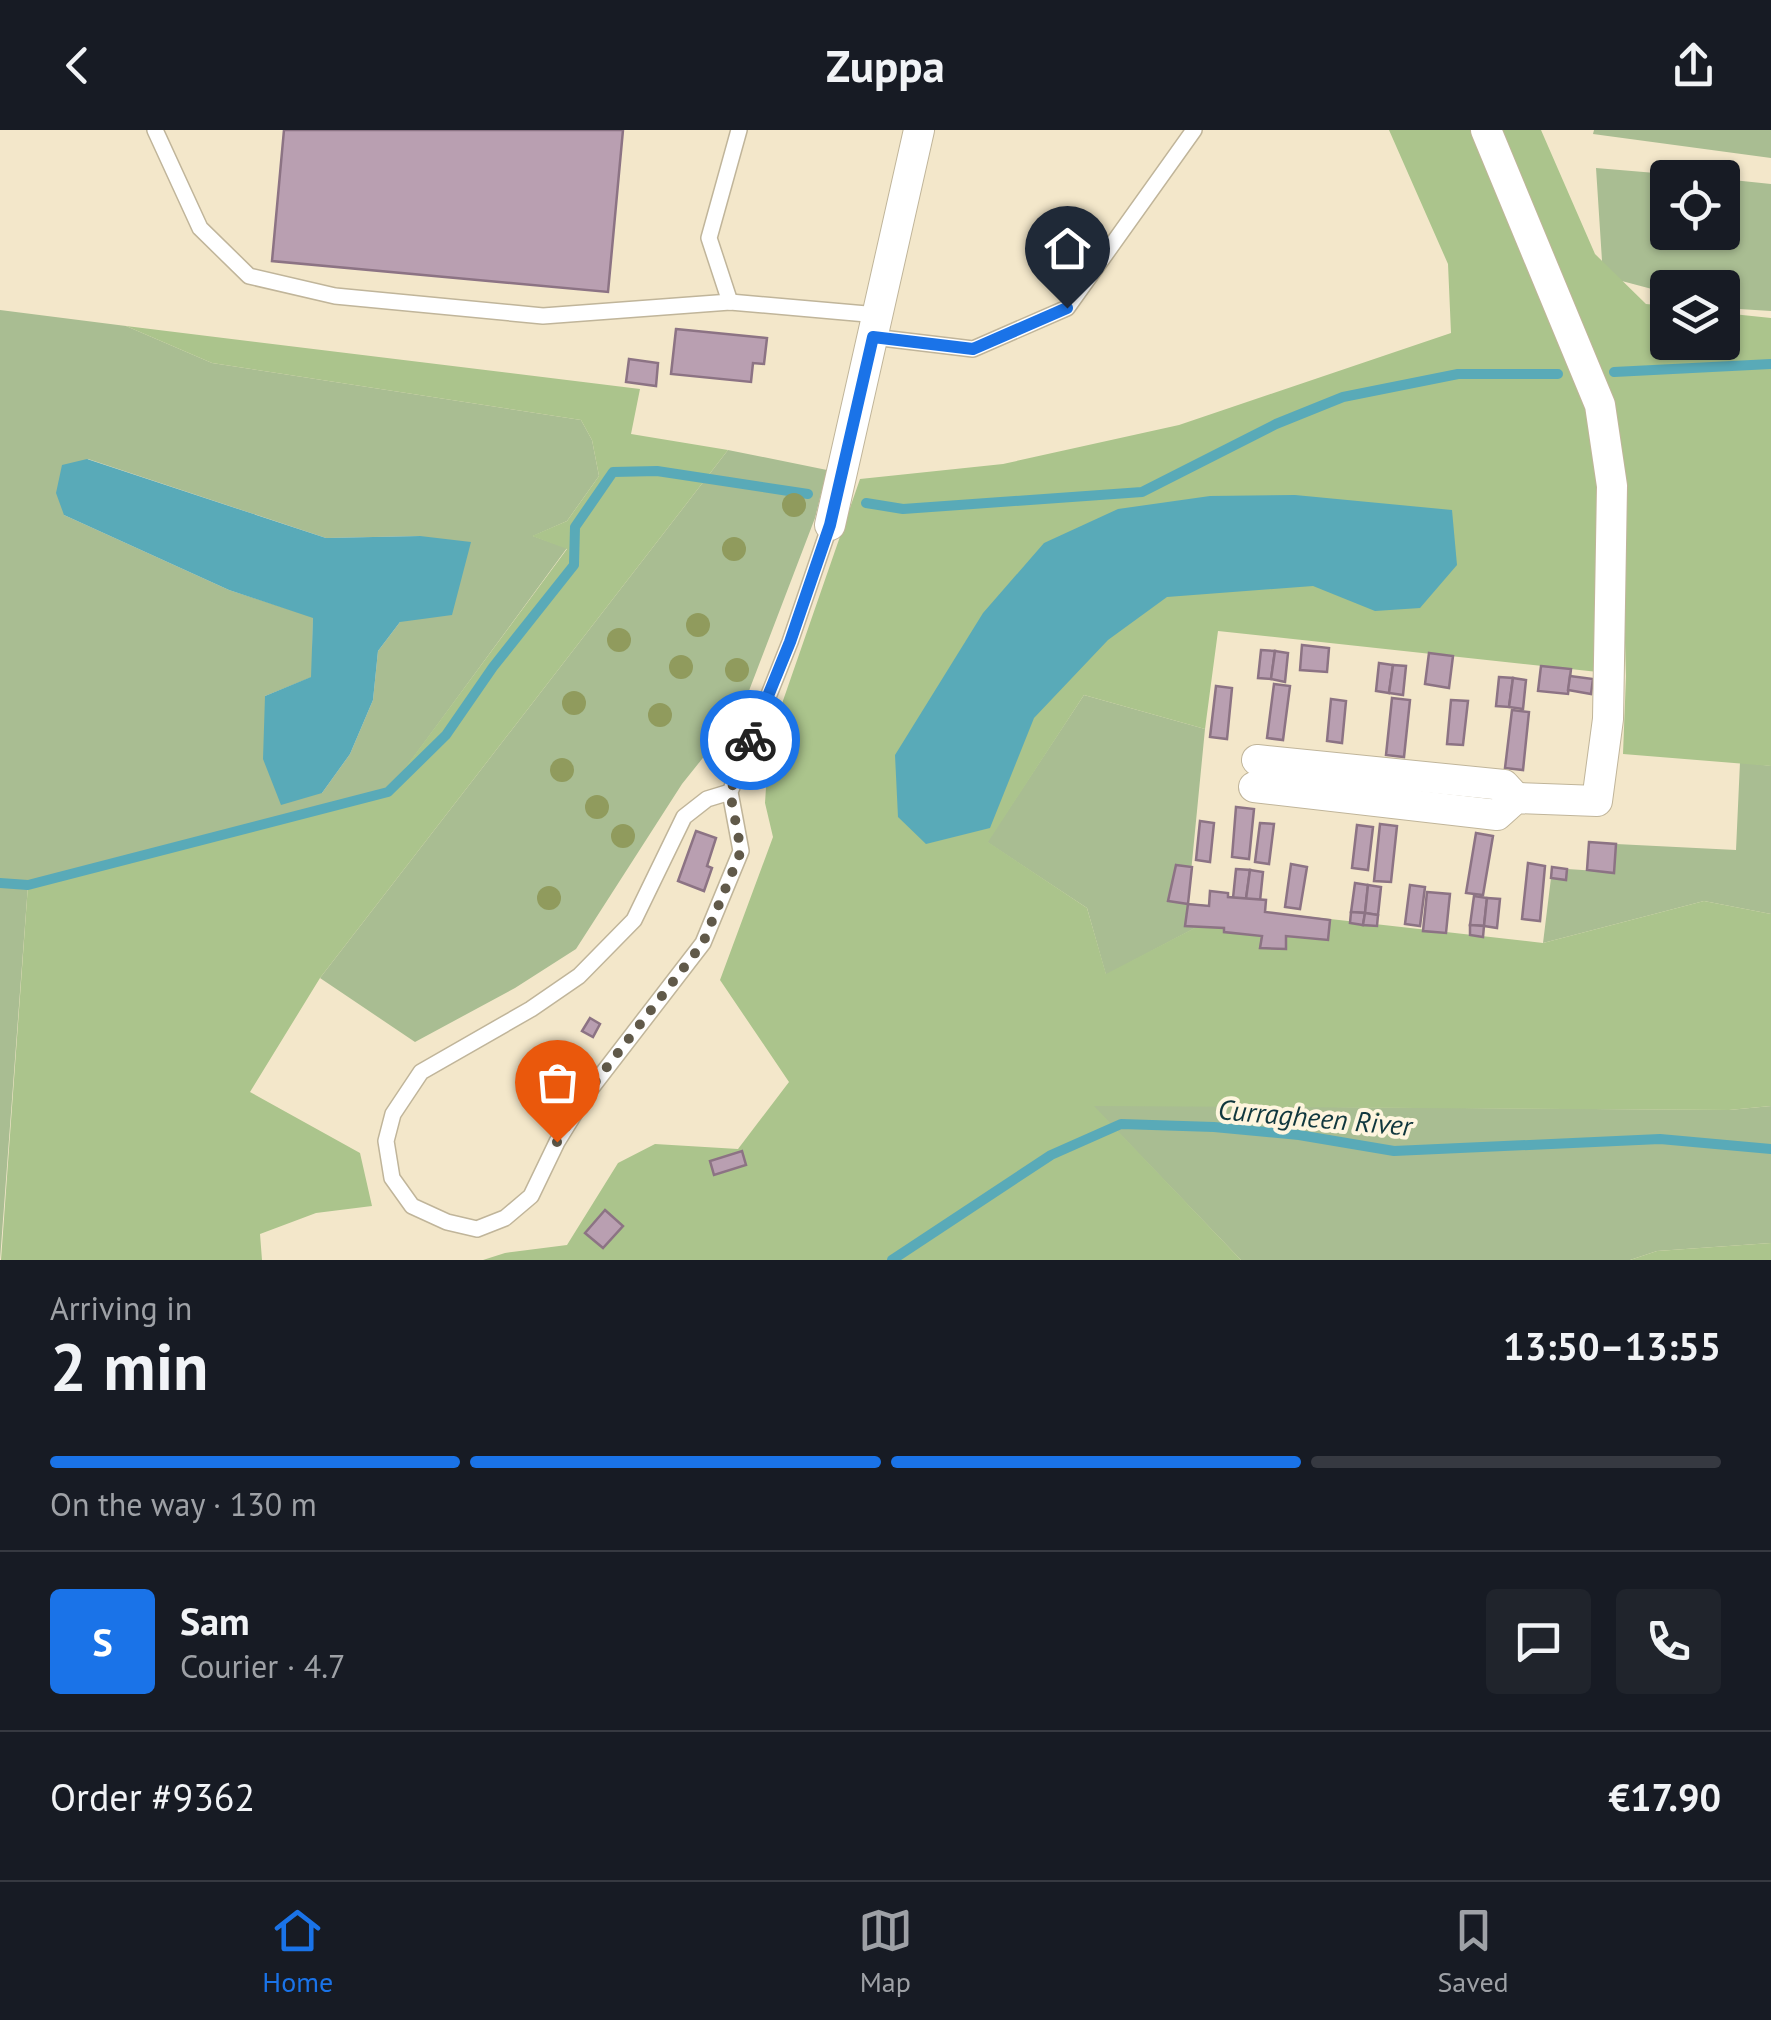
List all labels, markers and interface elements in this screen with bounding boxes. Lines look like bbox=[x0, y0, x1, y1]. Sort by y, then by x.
text: Zuppa bbox=[826, 36, 945, 94]
icon: back bbox=[50, 38, 105, 93]
icon: share bbox=[1666, 38, 1721, 93]
map controls bbox=[1650, 160, 1740, 360]
button: locate bbox=[1650, 160, 1740, 250]
pin bbox=[1025, 206, 1110, 309]
icon: home bbox=[1040, 221, 1095, 276]
button: layers bbox=[1650, 270, 1740, 360]
courier bbox=[700, 690, 800, 790]
icon: bike bbox=[723, 713, 778, 768]
pin bbox=[515, 1040, 600, 1143]
icon: bag bbox=[530, 1055, 585, 1110]
water label: Curragheen River bbox=[1217, 1090, 1415, 1144]
text: Arriving in bbox=[50, 1287, 192, 1329]
text: 13:50–13:55 bbox=[1503, 1321, 1721, 1370]
text: 2 min bbox=[50, 1324, 209, 1408]
text: On the way · 130 m bbox=[50, 1483, 317, 1525]
button: chat bbox=[1486, 1589, 1591, 1694]
button: phone bbox=[1616, 1589, 1721, 1694]
text: Sam bbox=[180, 1596, 250, 1645]
text: S bbox=[92, 1617, 113, 1666]
text: Courier · 4.7 bbox=[180, 1645, 346, 1687]
text: Order #9362 bbox=[50, 1772, 255, 1821]
text: €17.90 bbox=[1608, 1772, 1721, 1821]
tab: Home bbox=[262, 1903, 333, 2000]
tab: Map bbox=[858, 1903, 913, 2000]
tab: Saved bbox=[1437, 1903, 1509, 2000]

